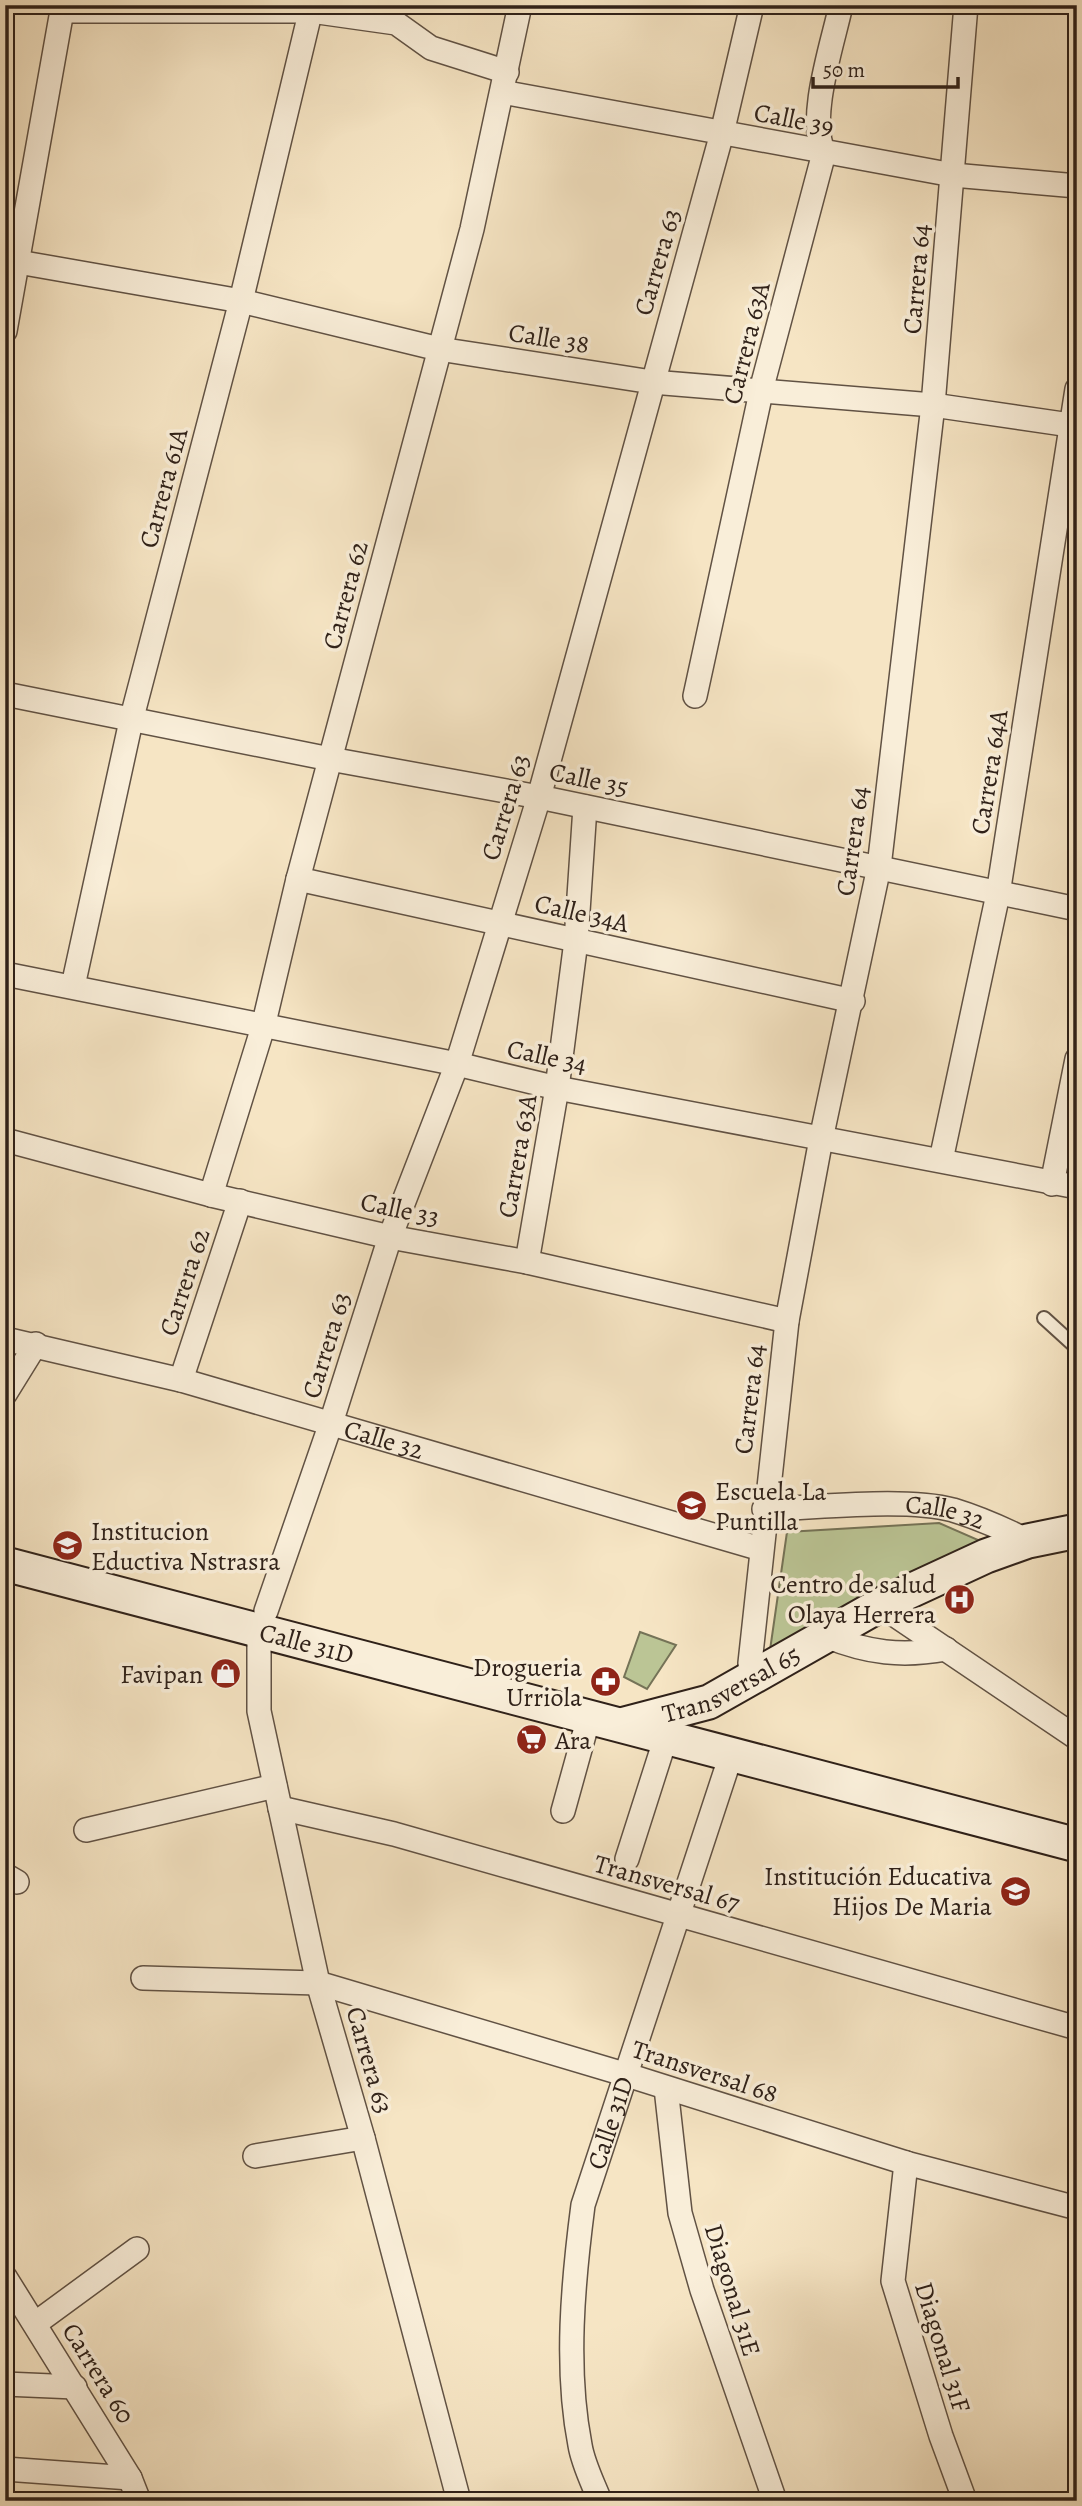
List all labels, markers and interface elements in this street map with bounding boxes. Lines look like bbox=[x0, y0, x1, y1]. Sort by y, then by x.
scale bar bbox=[813, 46, 958, 90]
text: 50 m bbox=[823, 56, 865, 84]
street label: Calle 39 bbox=[751, 95, 837, 144]
street label: Carrera 63 bbox=[626, 205, 689, 320]
street label: Carrera 64 bbox=[894, 222, 939, 336]
street label: Carrera 63A bbox=[714, 278, 779, 408]
street label: Calle 38 bbox=[506, 315, 592, 362]
street label: Carrera 61A bbox=[131, 424, 196, 552]
street label: Carrera 62 bbox=[314, 537, 377, 653]
street label: Carrera 64A bbox=[962, 706, 1017, 837]
street label: Carrera 63 bbox=[473, 750, 538, 865]
street label: Calle 35 bbox=[546, 754, 632, 805]
street label: Carrera 64 bbox=[827, 784, 878, 898]
street label: Calle 34A bbox=[531, 886, 633, 941]
street label: Calle 34 bbox=[504, 1031, 590, 1082]
street label: Carrera 63A bbox=[489, 1091, 546, 1221]
street label: Calle 33 bbox=[357, 1184, 442, 1235]
street label: Carrera 62 bbox=[151, 1224, 218, 1340]
street label: Carrera 63 bbox=[294, 1288, 359, 1403]
street label: Carrera 64 bbox=[725, 1342, 774, 1456]
street label: Calle 32 bbox=[340, 1411, 428, 1468]
place label: Escuela La Puntilla bbox=[715, 1474, 826, 1539]
street label: Calle 32 bbox=[904, 1487, 990, 1538]
school or university icon: Escuela La Puntilla bbox=[675, 1489, 709, 1523]
place label: Institucion Eductiva Nstrasra bbox=[91, 1514, 280, 1579]
school or university icon: Institucion Eductiva Nstrasra bbox=[51, 1529, 85, 1563]
place label: Centro de salud Olaya Herrera bbox=[770, 1567, 936, 1632]
hospital icon: Centro de salud Olaya Herrera bbox=[942, 1582, 976, 1616]
street label: Calle 31D bbox=[256, 1615, 358, 1673]
street label: Transversal 65 bbox=[658, 1637, 807, 1732]
place label: Drogueria Urriola bbox=[473, 1650, 582, 1715]
place label: Favipan bbox=[120, 1657, 203, 1692]
shop icon: Favipan bbox=[209, 1657, 243, 1691]
pharmacy icon: Drogueria Urriola bbox=[588, 1665, 622, 1699]
supermarket icon: Ara bbox=[515, 1723, 549, 1757]
place label: Ara bbox=[554, 1723, 591, 1758]
street label: Transversal 67 bbox=[590, 1846, 744, 1921]
place label: Institución Educativa Hijos De Maria bbox=[764, 1859, 992, 1924]
school or university icon: Institución Educativa Hijos De Maria bbox=[998, 1874, 1032, 1908]
street label: Carrera 63 bbox=[338, 2003, 401, 2118]
street label: Transversal 68 bbox=[627, 2031, 782, 2112]
street label: Calle 31D bbox=[579, 2072, 642, 2174]
street label: Diagonal 31E bbox=[696, 2220, 769, 2361]
street label: Diagonal 31F bbox=[906, 2278, 979, 2417]
street label: Carrera 60 bbox=[54, 2316, 143, 2430]

